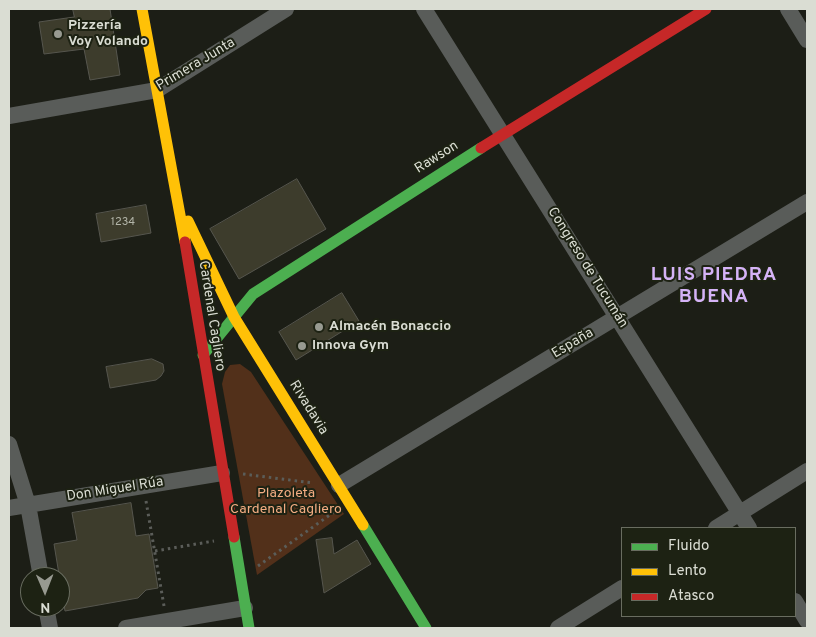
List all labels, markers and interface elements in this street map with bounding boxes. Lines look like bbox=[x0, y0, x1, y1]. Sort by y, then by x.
place label: Pizzería Voy Volando bbox=[68, 18, 148, 50]
marker: Pizzería Voy Volando bbox=[52, 28, 64, 40]
street label: Primera Junta bbox=[153, 35, 239, 95]
street label: Rawson bbox=[412, 138, 462, 178]
street label: Congreso de Tucumán bbox=[543, 205, 631, 331]
house number: 1234 bbox=[111, 216, 135, 230]
street label: Cardenal Cagliero bbox=[194, 259, 228, 373]
district label: LUIS PIEDRA BUENA bbox=[649, 265, 779, 309]
place label: Almacén Bonaccio bbox=[329, 319, 451, 335]
marker: Almacén Bonaccio bbox=[313, 321, 325, 333]
street label: España bbox=[549, 325, 597, 363]
place label: Innova Gym bbox=[312, 338, 389, 354]
marker: Innova Gym bbox=[296, 340, 308, 352]
street label: Rivadavia bbox=[285, 378, 331, 438]
street label: Don Miguel Rúa bbox=[65, 474, 165, 506]
park label: Plazoleta Cardenal Cagliero bbox=[230, 486, 342, 518]
legend bbox=[621, 527, 796, 617]
text: Fluido bbox=[668, 537, 709, 556]
text: Lento bbox=[668, 562, 707, 581]
north arrow bbox=[20, 567, 70, 617]
text: Atasco bbox=[668, 587, 714, 606]
text: N bbox=[40, 598, 50, 615]

